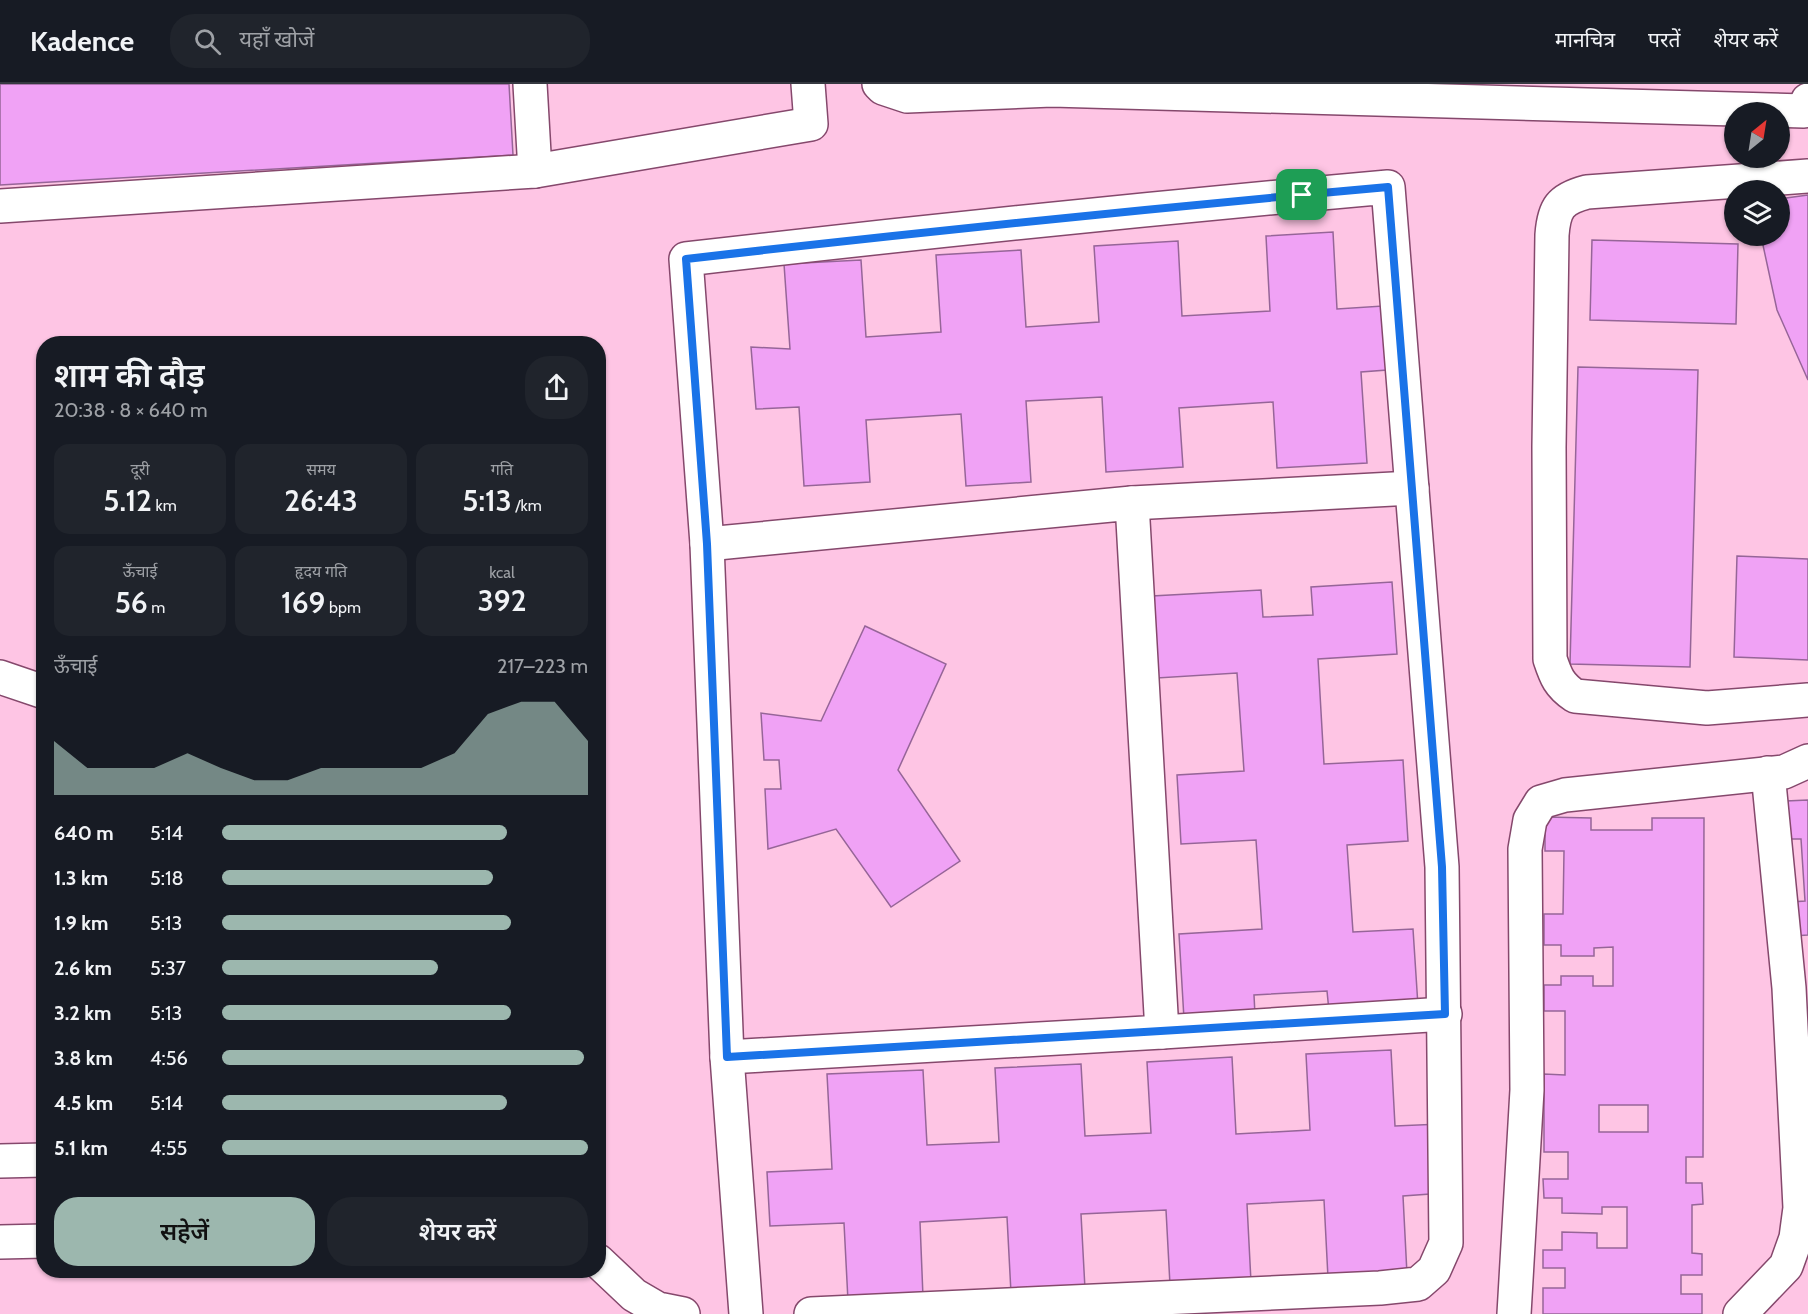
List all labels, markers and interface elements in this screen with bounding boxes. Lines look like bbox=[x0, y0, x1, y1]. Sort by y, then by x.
search box bbox=[170, 14, 590, 68]
text: Kadence bbox=[30, 24, 134, 58]
icon: search bbox=[191, 25, 224, 58]
text: यहाँ खोजें bbox=[239, 26, 314, 53]
text: मानचित्र bbox=[1555, 27, 1615, 52]
text: परतें bbox=[1648, 27, 1681, 52]
text: शेयर करें bbox=[1714, 27, 1778, 52]
north arrow bbox=[1724, 102, 1790, 168]
map controls bbox=[1724, 102, 1790, 246]
pin bbox=[1276, 169, 1327, 220]
icon: arrive bbox=[1285, 178, 1318, 211]
button: layers bbox=[1724, 180, 1790, 246]
text: शाम की दौड़ bbox=[54, 355, 205, 395]
button: share bbox=[525, 356, 588, 419]
text: 20:38 · 8 × 640 m bbox=[54, 398, 207, 422]
text: दूरी bbox=[130, 460, 150, 479]
text: समय bbox=[306, 460, 336, 479]
text: गति bbox=[491, 460, 513, 479]
text: 5.12 bbox=[103, 482, 152, 519]
text: 26:43 bbox=[284, 482, 358, 519]
text: 5:13 bbox=[462, 482, 512, 519]
text: km bbox=[152, 496, 177, 515]
text: /km bbox=[512, 496, 542, 515]
text: ऊँचाई bbox=[123, 562, 157, 581]
text: हृदय गति bbox=[295, 562, 347, 581]
text: kcal bbox=[489, 563, 515, 582]
text: 392 bbox=[478, 582, 526, 619]
text: 56 bbox=[115, 584, 148, 621]
text: 169 bbox=[281, 584, 326, 621]
text: m bbox=[148, 598, 165, 617]
text: bpm bbox=[326, 598, 361, 617]
text: ऊँचाई bbox=[54, 654, 97, 678]
text: 217–223 m bbox=[497, 654, 588, 678]
text: 640 m bbox=[54, 821, 114, 845]
text: 5:14 bbox=[150, 821, 183, 845]
text: 1.3 km bbox=[54, 866, 108, 890]
text: 5:18 bbox=[150, 866, 184, 890]
text: 1.9 km bbox=[54, 911, 108, 935]
text: 5:13 bbox=[150, 911, 182, 935]
text: 2.6 km bbox=[54, 956, 112, 980]
text: 5:37 bbox=[150, 956, 186, 980]
text: 3.2 km bbox=[54, 1001, 111, 1025]
text: 5:13 bbox=[150, 1001, 182, 1025]
text: 3.8 km bbox=[54, 1046, 113, 1070]
text: 4:56 bbox=[150, 1046, 188, 1070]
text: 4.5 km bbox=[54, 1091, 113, 1115]
text: 5:14 bbox=[150, 1091, 183, 1115]
text: 5.1 km bbox=[54, 1136, 108, 1160]
text: 4:55 bbox=[150, 1136, 187, 1160]
button: सहेजें bbox=[54, 1197, 315, 1266]
button: शेयर करें bbox=[327, 1197, 588, 1266]

